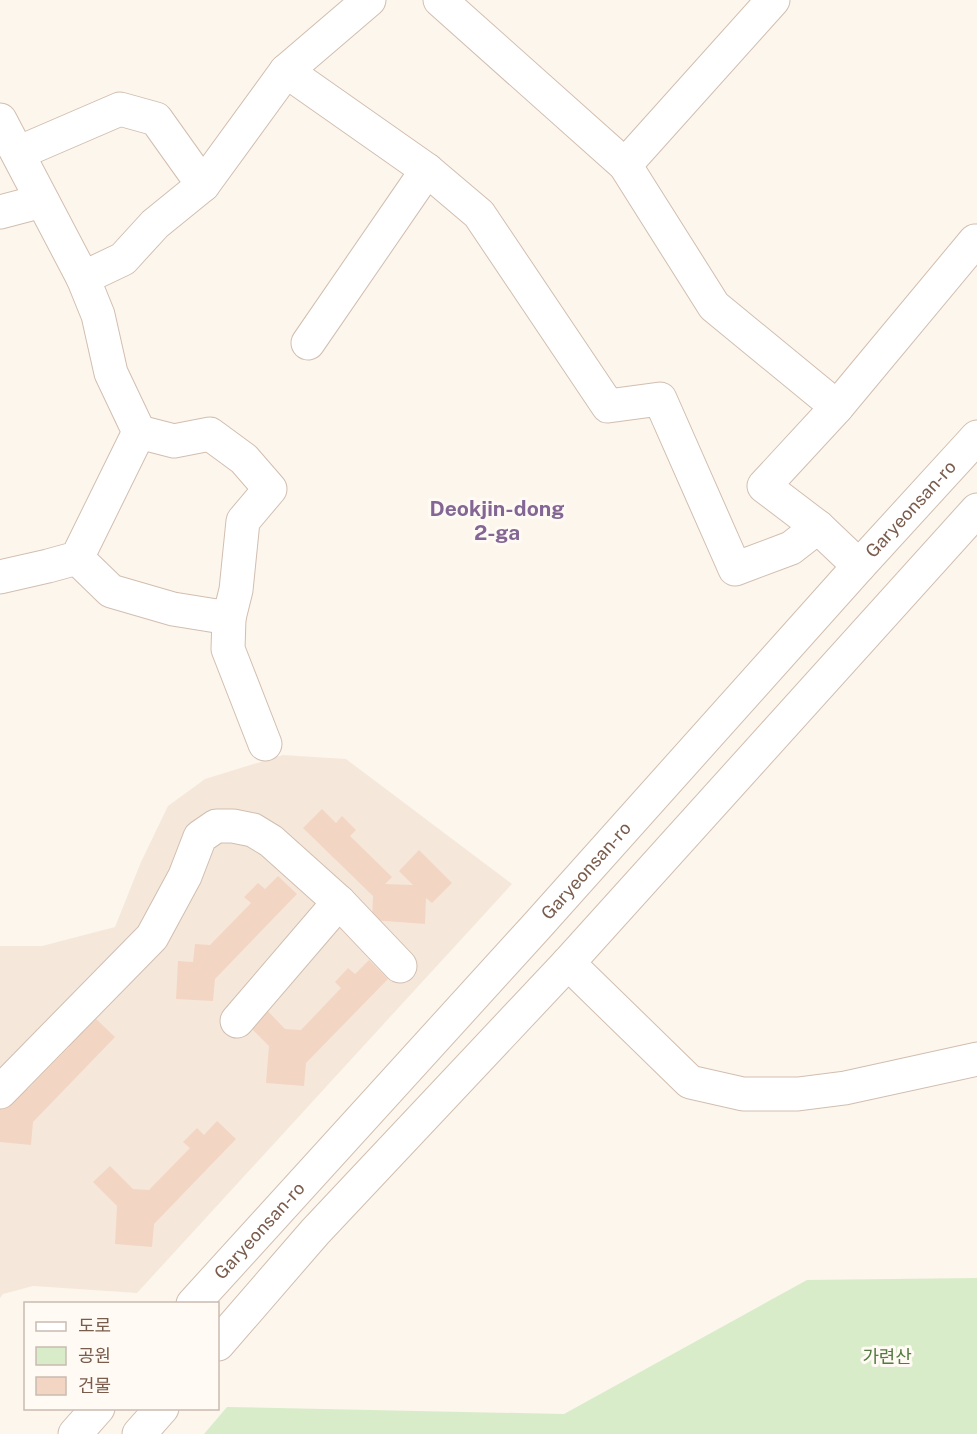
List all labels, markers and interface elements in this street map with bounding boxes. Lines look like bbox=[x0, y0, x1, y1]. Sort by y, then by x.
street label: Garyeonsan-ro bbox=[861, 456, 960, 562]
district label: Deokjin-dong 2-ga bbox=[430, 496, 564, 545]
street label: Garyeonsan-ro bbox=[537, 817, 635, 924]
street label: Garyeonsan-ro bbox=[210, 1178, 309, 1283]
legend bbox=[24, 1302, 219, 1410]
text: 도로 bbox=[78, 1315, 111, 1336]
text: 공원 bbox=[78, 1345, 111, 1366]
park label: 가련산 bbox=[862, 1346, 912, 1367]
text: 건물 bbox=[78, 1375, 111, 1396]

